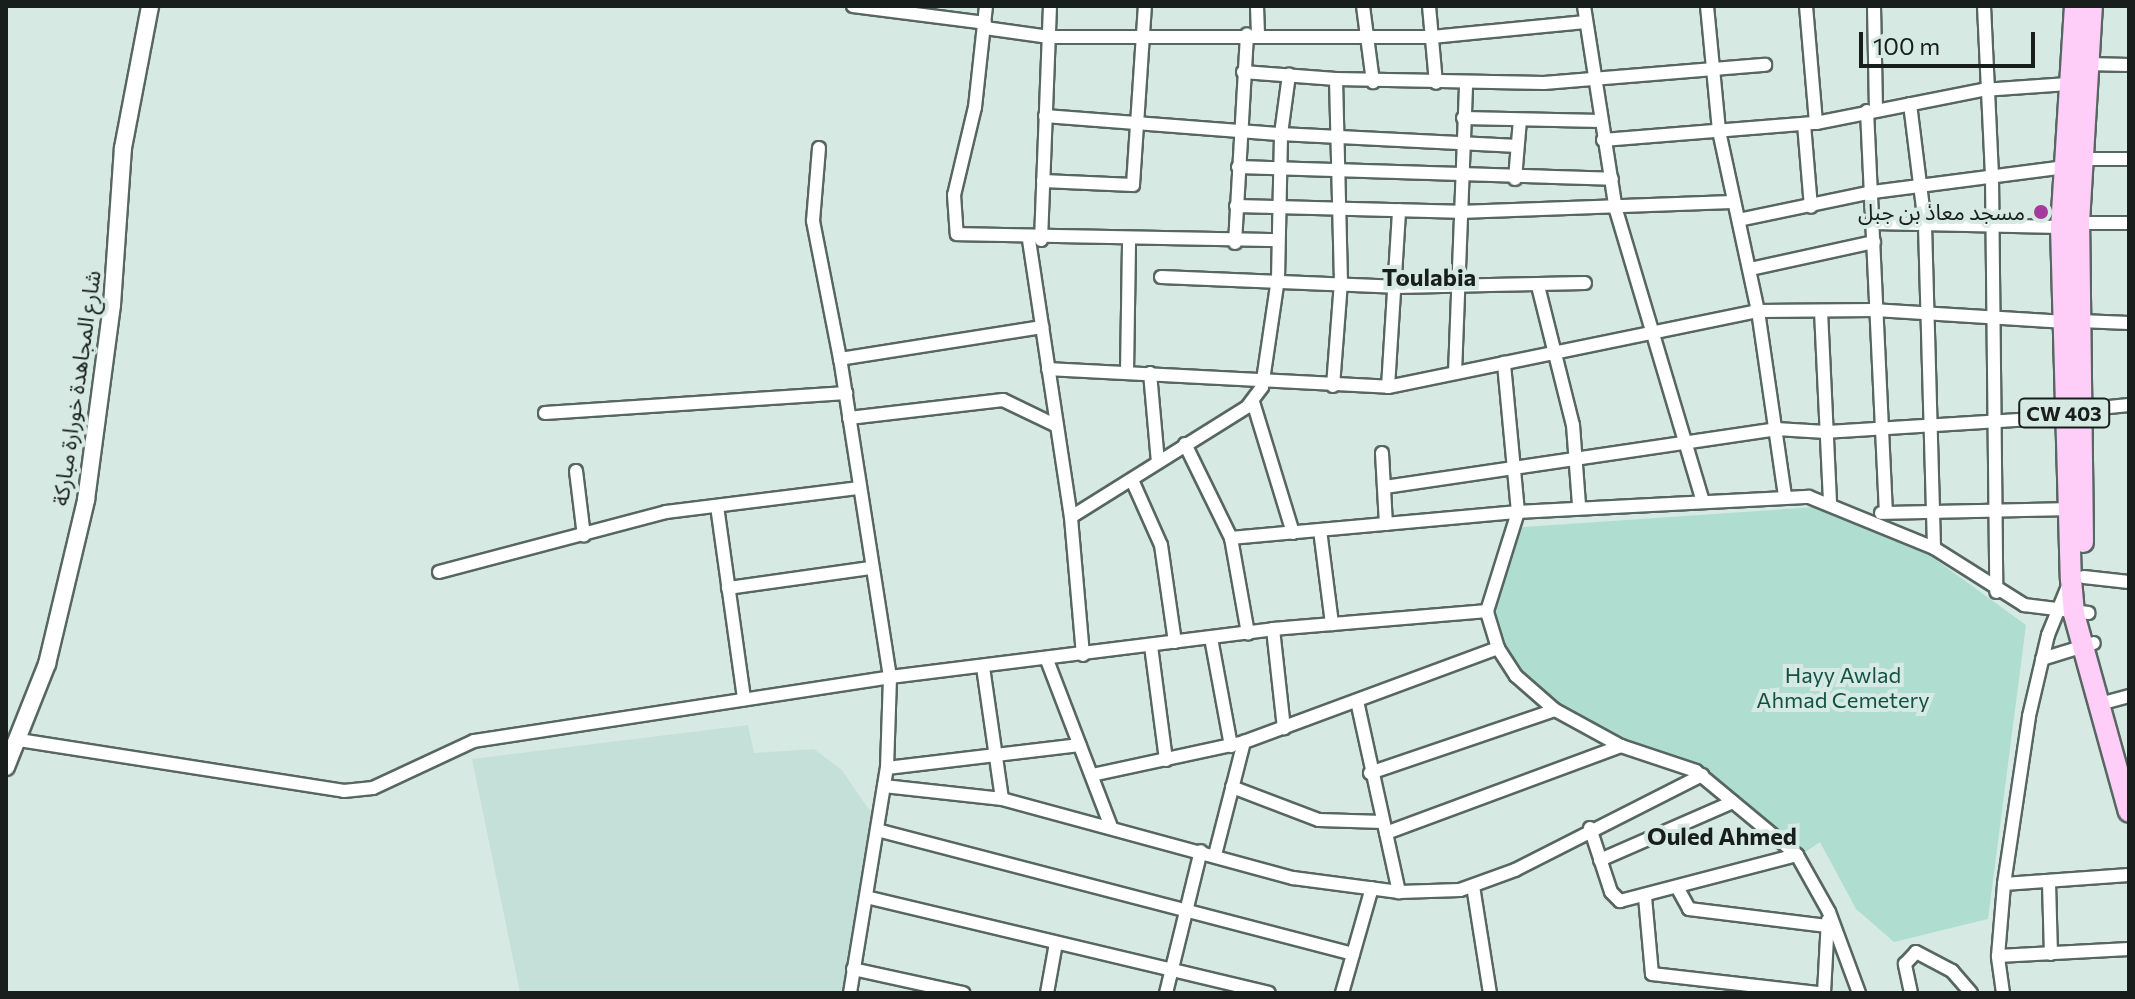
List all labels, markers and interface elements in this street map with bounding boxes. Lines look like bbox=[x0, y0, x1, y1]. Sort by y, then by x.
scale bar bbox=[1863, 16, 2039, 66]
text: 100 m bbox=[1873, 31, 1940, 60]
place label: مسجد معاذ بن جبل bbox=[1858, 199, 2025, 225]
marker: مسجد معاذ بن جبل bbox=[2032, 203, 2050, 221]
district label: Toulabia bbox=[1382, 263, 1476, 291]
street label: شارع المجاهدة خورارة مباركة bbox=[46, 269, 106, 507]
road number: CW 403 bbox=[2018, 397, 2110, 429]
park label: Hayy Awlad Ahmad Cemetery bbox=[1756, 661, 1930, 712]
district label: Ouled Ahmed bbox=[1647, 822, 1797, 850]

